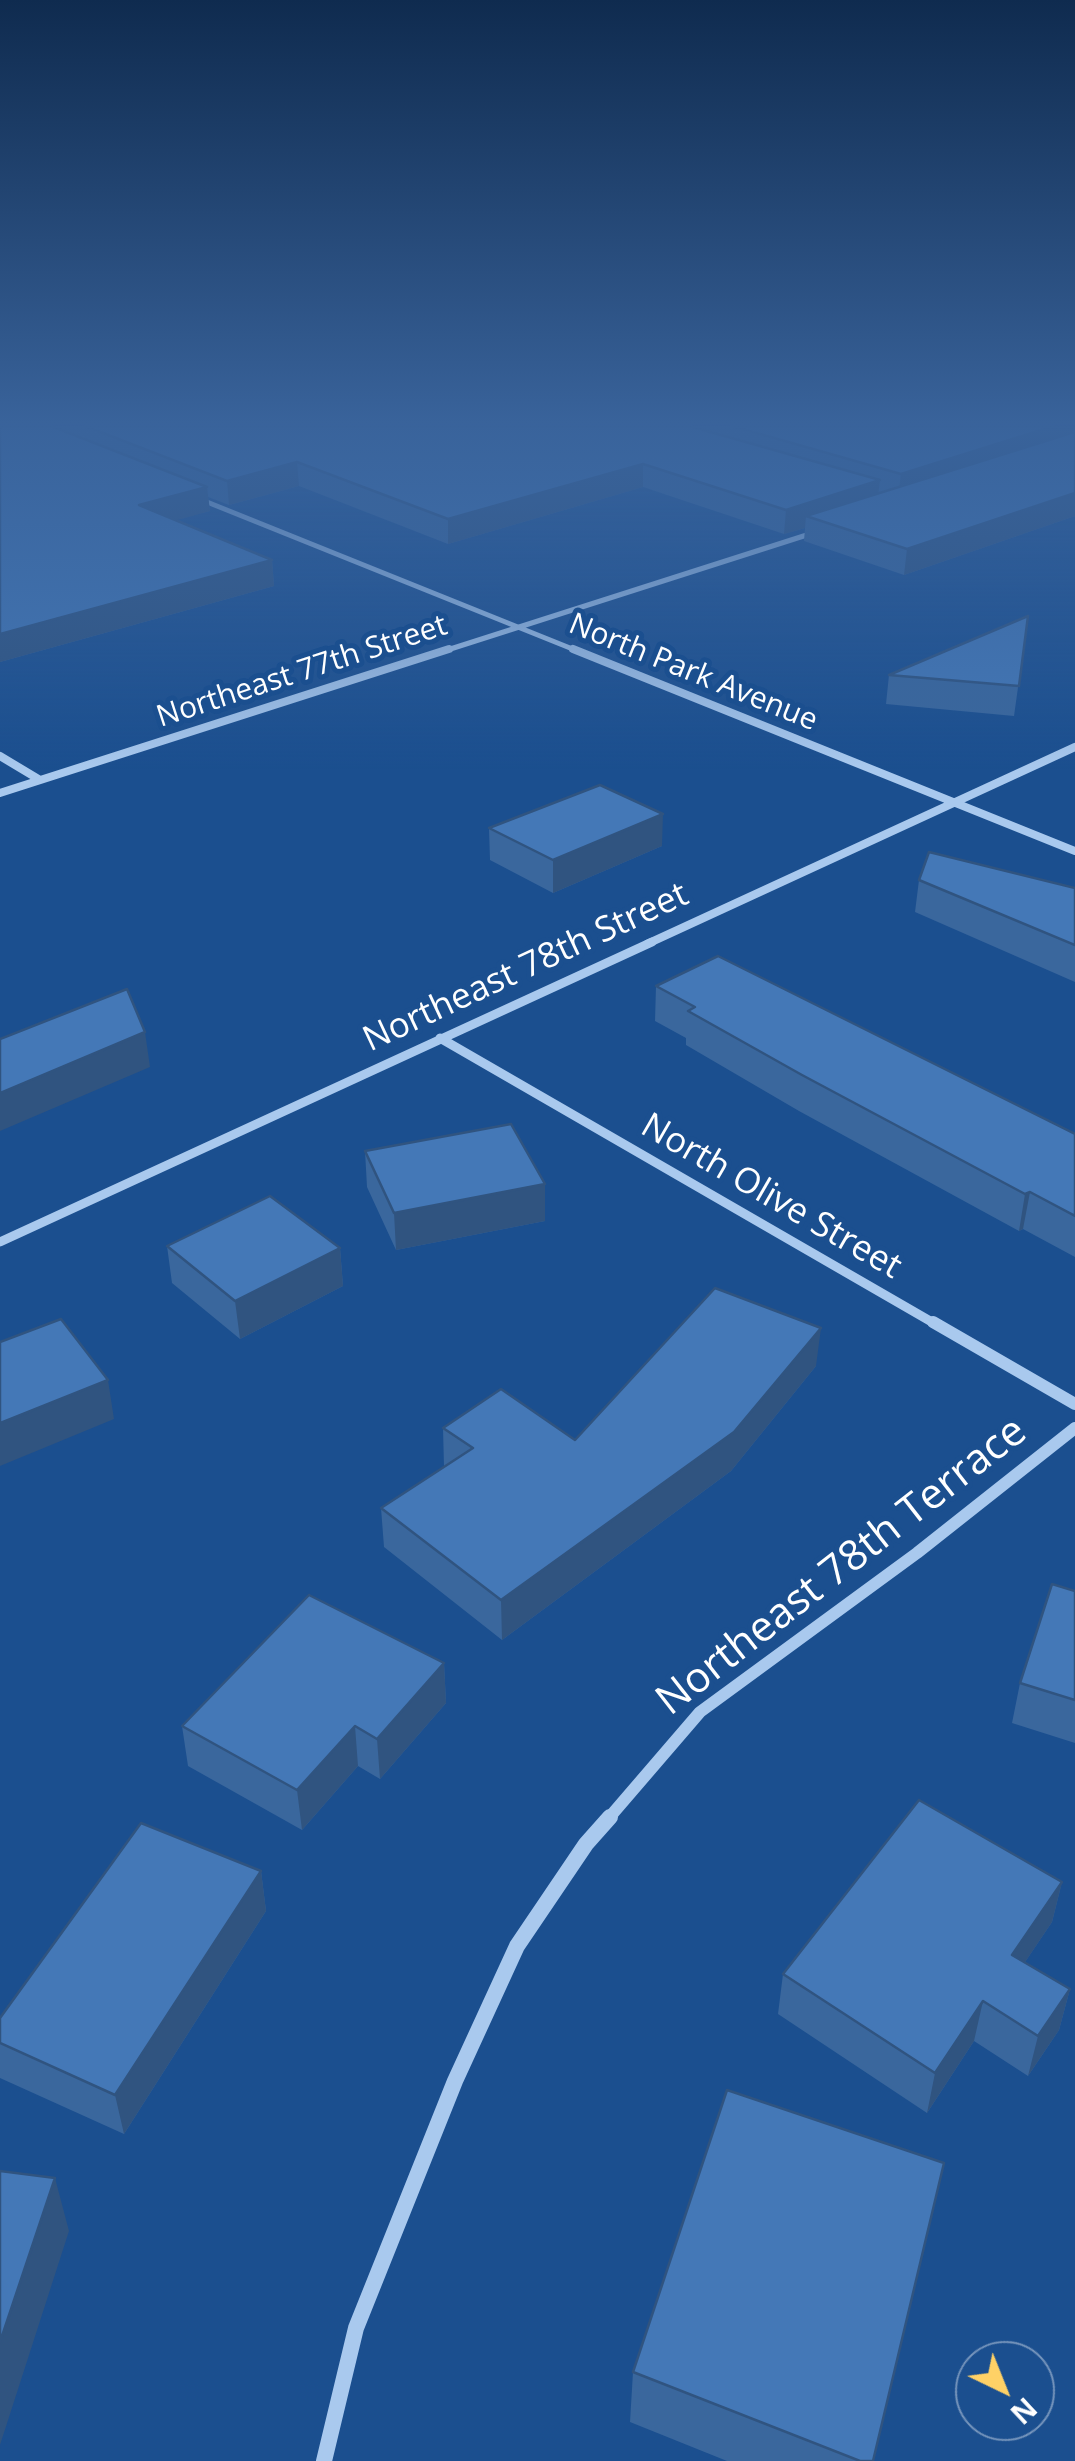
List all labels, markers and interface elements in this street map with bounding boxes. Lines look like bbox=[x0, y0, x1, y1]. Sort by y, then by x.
street label: North Park Avenue bbox=[564, 607, 822, 739]
street label: Northeast 77th Street bbox=[152, 608, 452, 736]
street label: Northeast 78th Street bbox=[357, 874, 695, 1062]
street label: North Olive Street bbox=[633, 1105, 909, 1289]
street label: Northeast 78th Terrace bbox=[647, 1407, 1037, 1727]
north arrow bbox=[955, 2341, 1055, 2441]
text: N bbox=[1003, 2390, 1045, 2433]

